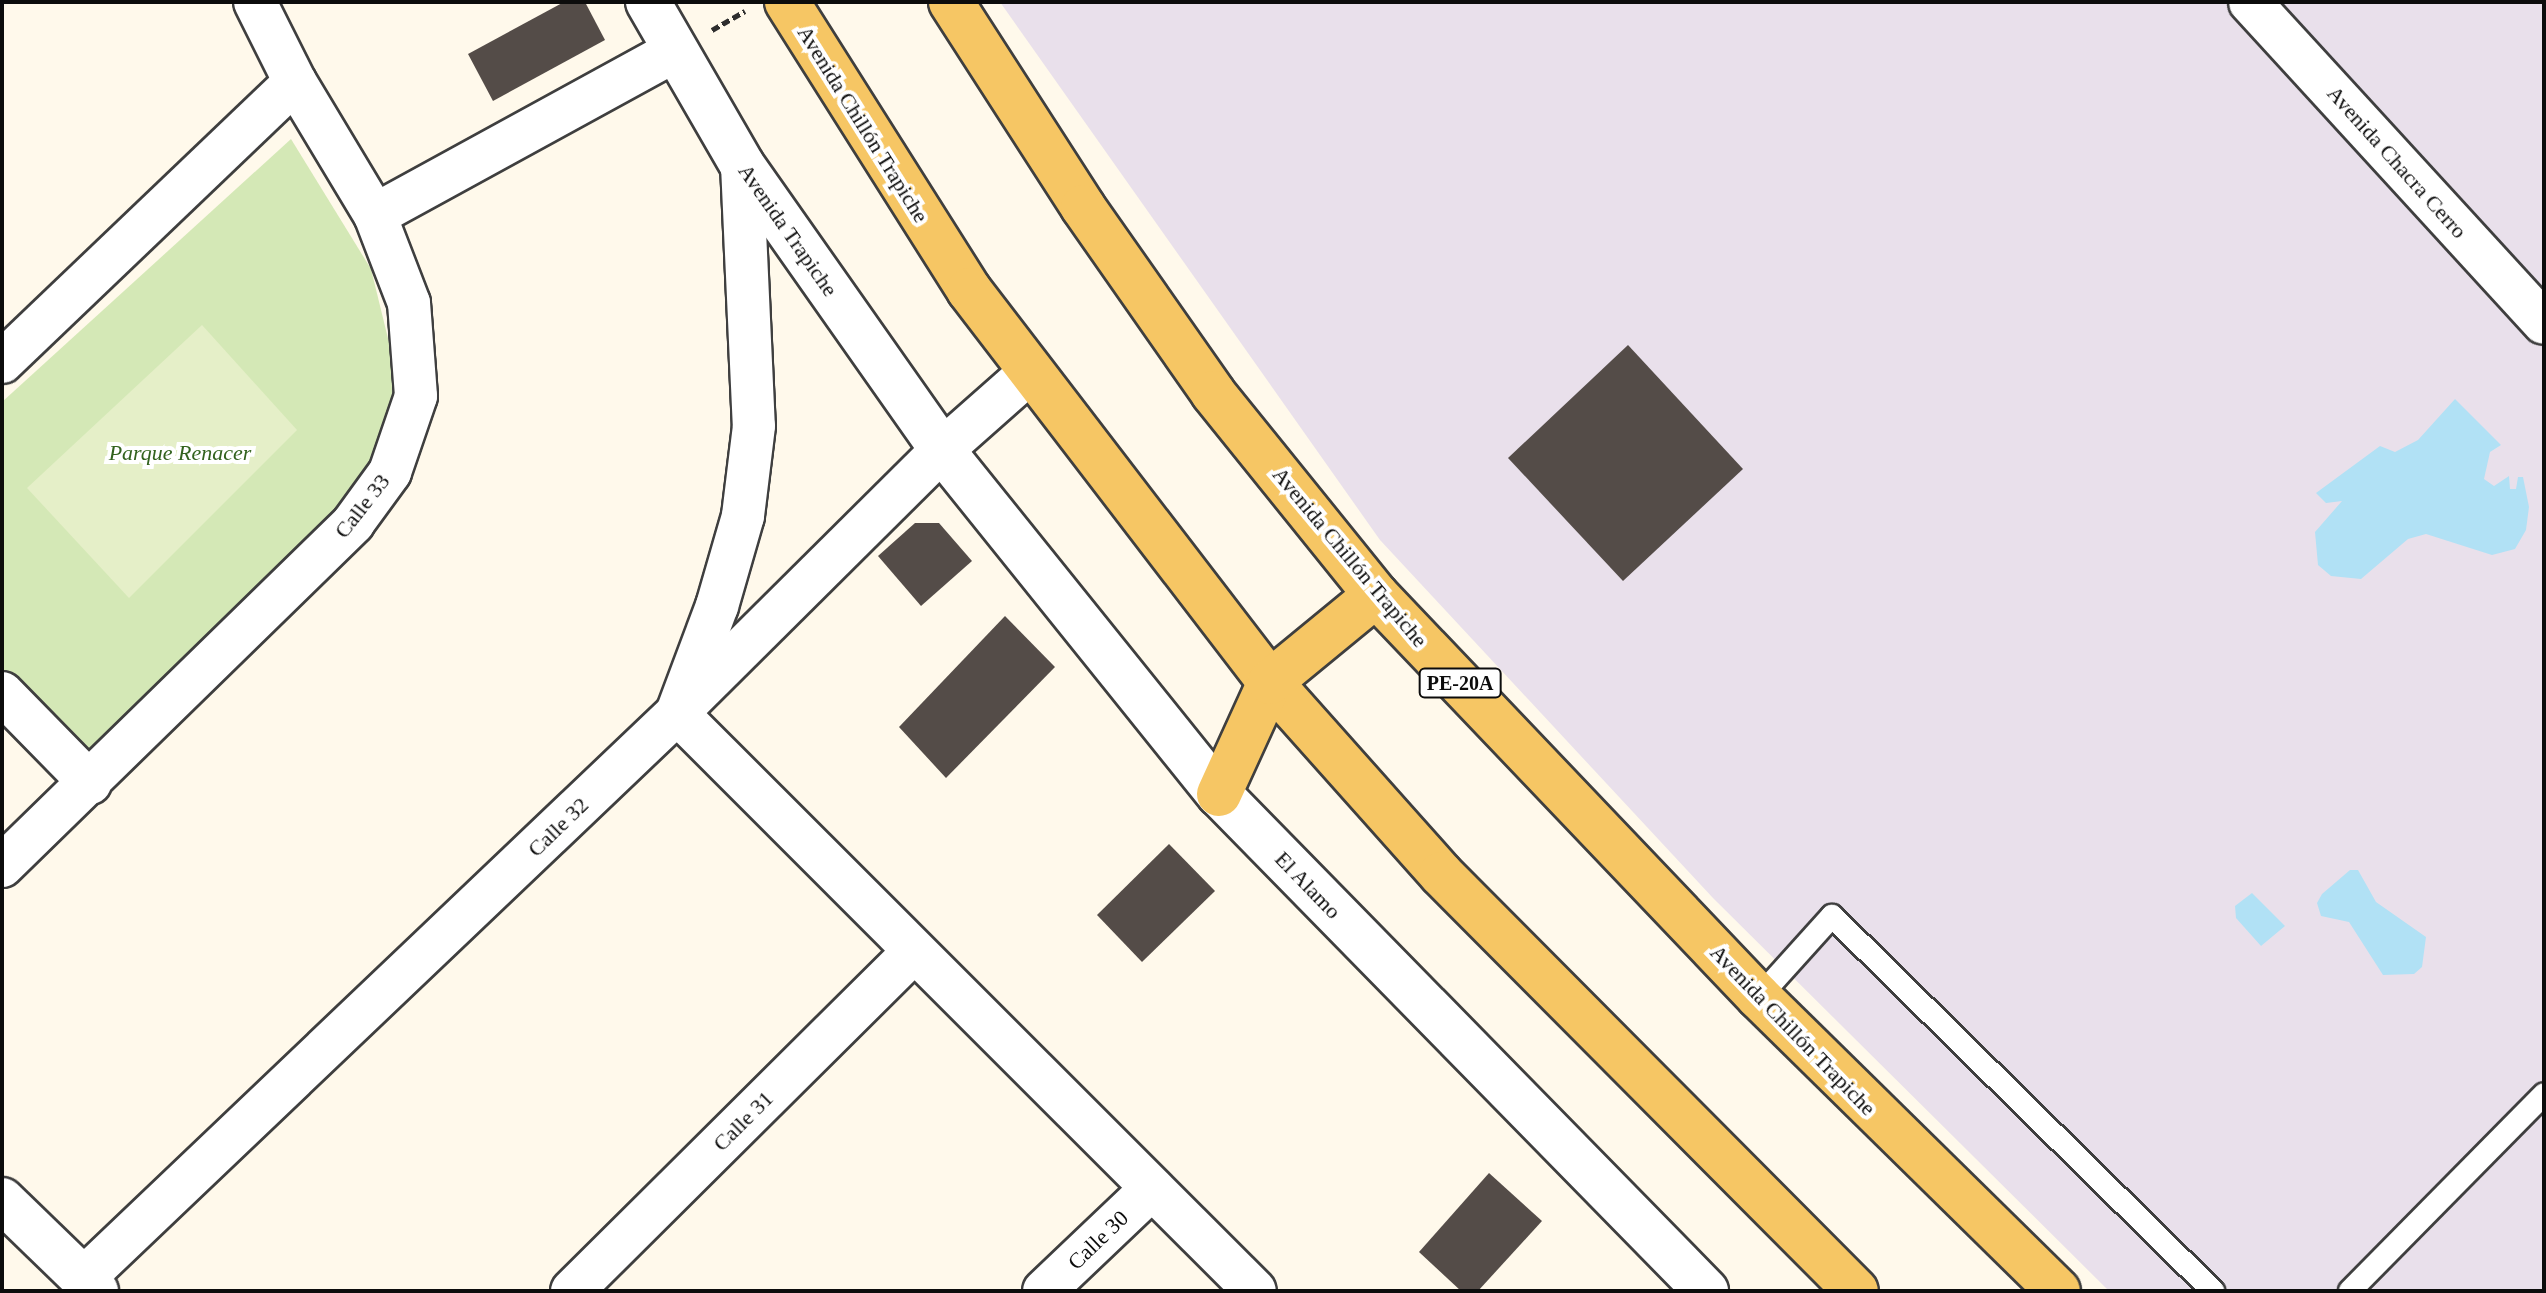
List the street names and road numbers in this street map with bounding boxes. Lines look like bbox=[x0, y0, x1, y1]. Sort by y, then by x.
street label: Avenida Chillón Trapiche bbox=[792, 21, 934, 227]
street label: Avenida Chacra Cerro bbox=[2322, 80, 2472, 244]
street label: Avenida Trapiche bbox=[733, 159, 843, 301]
street label: Avenida Chillón Trapiche bbox=[1267, 461, 1433, 653]
street label: Calle 33 bbox=[329, 469, 395, 543]
road number: PE-20A bbox=[1418, 667, 1502, 699]
street label: Calle 32 bbox=[522, 792, 594, 862]
street label: El Alamo bbox=[1269, 845, 1347, 925]
street label: Avenida Chillón Trapiche bbox=[1705, 939, 1881, 1121]
street label: Calle 31 bbox=[708, 1086, 778, 1156]
street label: Calle 30 bbox=[1062, 1205, 1134, 1275]

